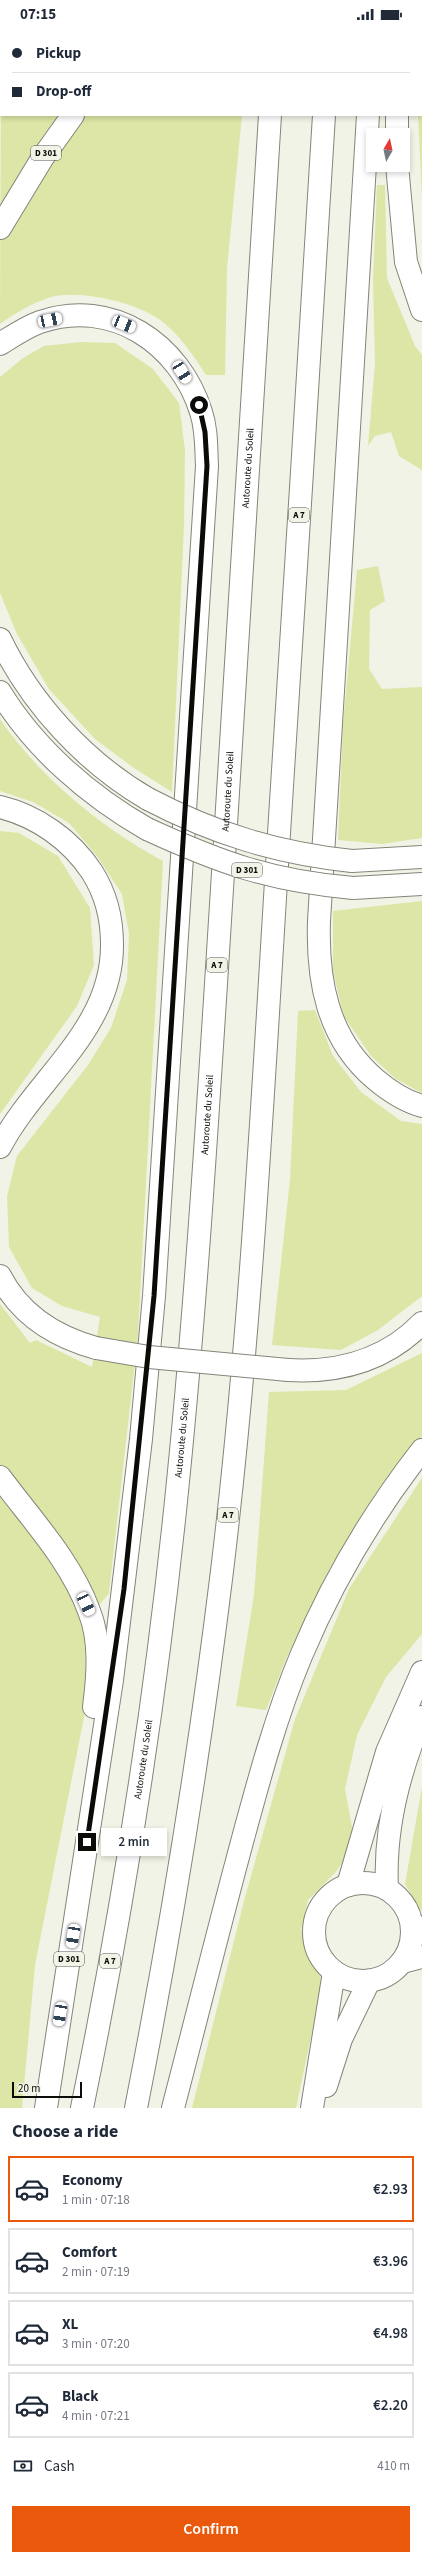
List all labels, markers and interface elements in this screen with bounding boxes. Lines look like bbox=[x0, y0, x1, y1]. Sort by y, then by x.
text: 07:15 bbox=[20, 4, 56, 25]
text: Pickup bbox=[36, 43, 81, 64]
text: Drop-off bbox=[36, 81, 91, 102]
north arrow bbox=[366, 128, 410, 172]
map controls bbox=[366, 128, 410, 172]
road number: D 301 bbox=[31, 146, 61, 160]
car bbox=[37, 312, 63, 328]
car bbox=[111, 314, 137, 334]
car bbox=[171, 359, 193, 385]
route start bbox=[190, 396, 208, 414]
street label: Autoroute du Soleil bbox=[239, 427, 258, 509]
road number: A 7 bbox=[289, 508, 309, 522]
street label: Autoroute du Soleil bbox=[219, 750, 238, 832]
road number: D 301 bbox=[232, 863, 262, 877]
road number: A 7 bbox=[207, 958, 227, 972]
street label: Autoroute du Soleil bbox=[198, 1074, 217, 1155]
street label: Autoroute du Soleil bbox=[171, 1397, 193, 1478]
road number: A 7 bbox=[218, 1508, 238, 1522]
car bbox=[75, 1591, 97, 1617]
street label: Autoroute du Soleil bbox=[131, 1718, 156, 1800]
callout: 2 min bbox=[101, 1828, 167, 1856]
route end bbox=[78, 1833, 96, 1851]
text: 2 min bbox=[119, 1833, 149, 1851]
car bbox=[65, 1923, 81, 1949]
road number: D 301 bbox=[54, 1952, 84, 1966]
road number: A 7 bbox=[100, 1954, 120, 1968]
car bbox=[52, 2001, 68, 2027]
scale bar bbox=[12, 2080, 82, 2099]
text: 20 m bbox=[18, 2081, 40, 2096]
text: Choose a ride bbox=[12, 2119, 118, 2144]
text: Economy bbox=[62, 2170, 123, 2191]
icon: car bbox=[14, 2171, 50, 2207]
text: €2.93 bbox=[373, 2179, 408, 2200]
text: 1 min · 07:18 bbox=[62, 2191, 130, 2209]
text: Comfort bbox=[62, 2242, 117, 2263]
icon: car bbox=[14, 2243, 50, 2279]
text: €3.96 bbox=[373, 2251, 408, 2272]
text: 2 min · 07:19 bbox=[62, 2263, 130, 2281]
text: XL bbox=[62, 2314, 78, 2335]
icon: car bbox=[14, 2315, 50, 2351]
text: €4.98 bbox=[373, 2323, 408, 2344]
text: 3 min · 07:20 bbox=[62, 2335, 130, 2353]
text: Black bbox=[62, 2386, 99, 2407]
icon: car bbox=[14, 2387, 50, 2423]
text: €2.20 bbox=[373, 2395, 408, 2416]
text: 4 min · 07:21 bbox=[62, 2407, 130, 2425]
icon: cash bbox=[12, 2455, 34, 2477]
text: Cash bbox=[44, 2456, 75, 2477]
text: 410 m bbox=[377, 2457, 410, 2475]
button: Confirm bbox=[12, 2506, 410, 2552]

